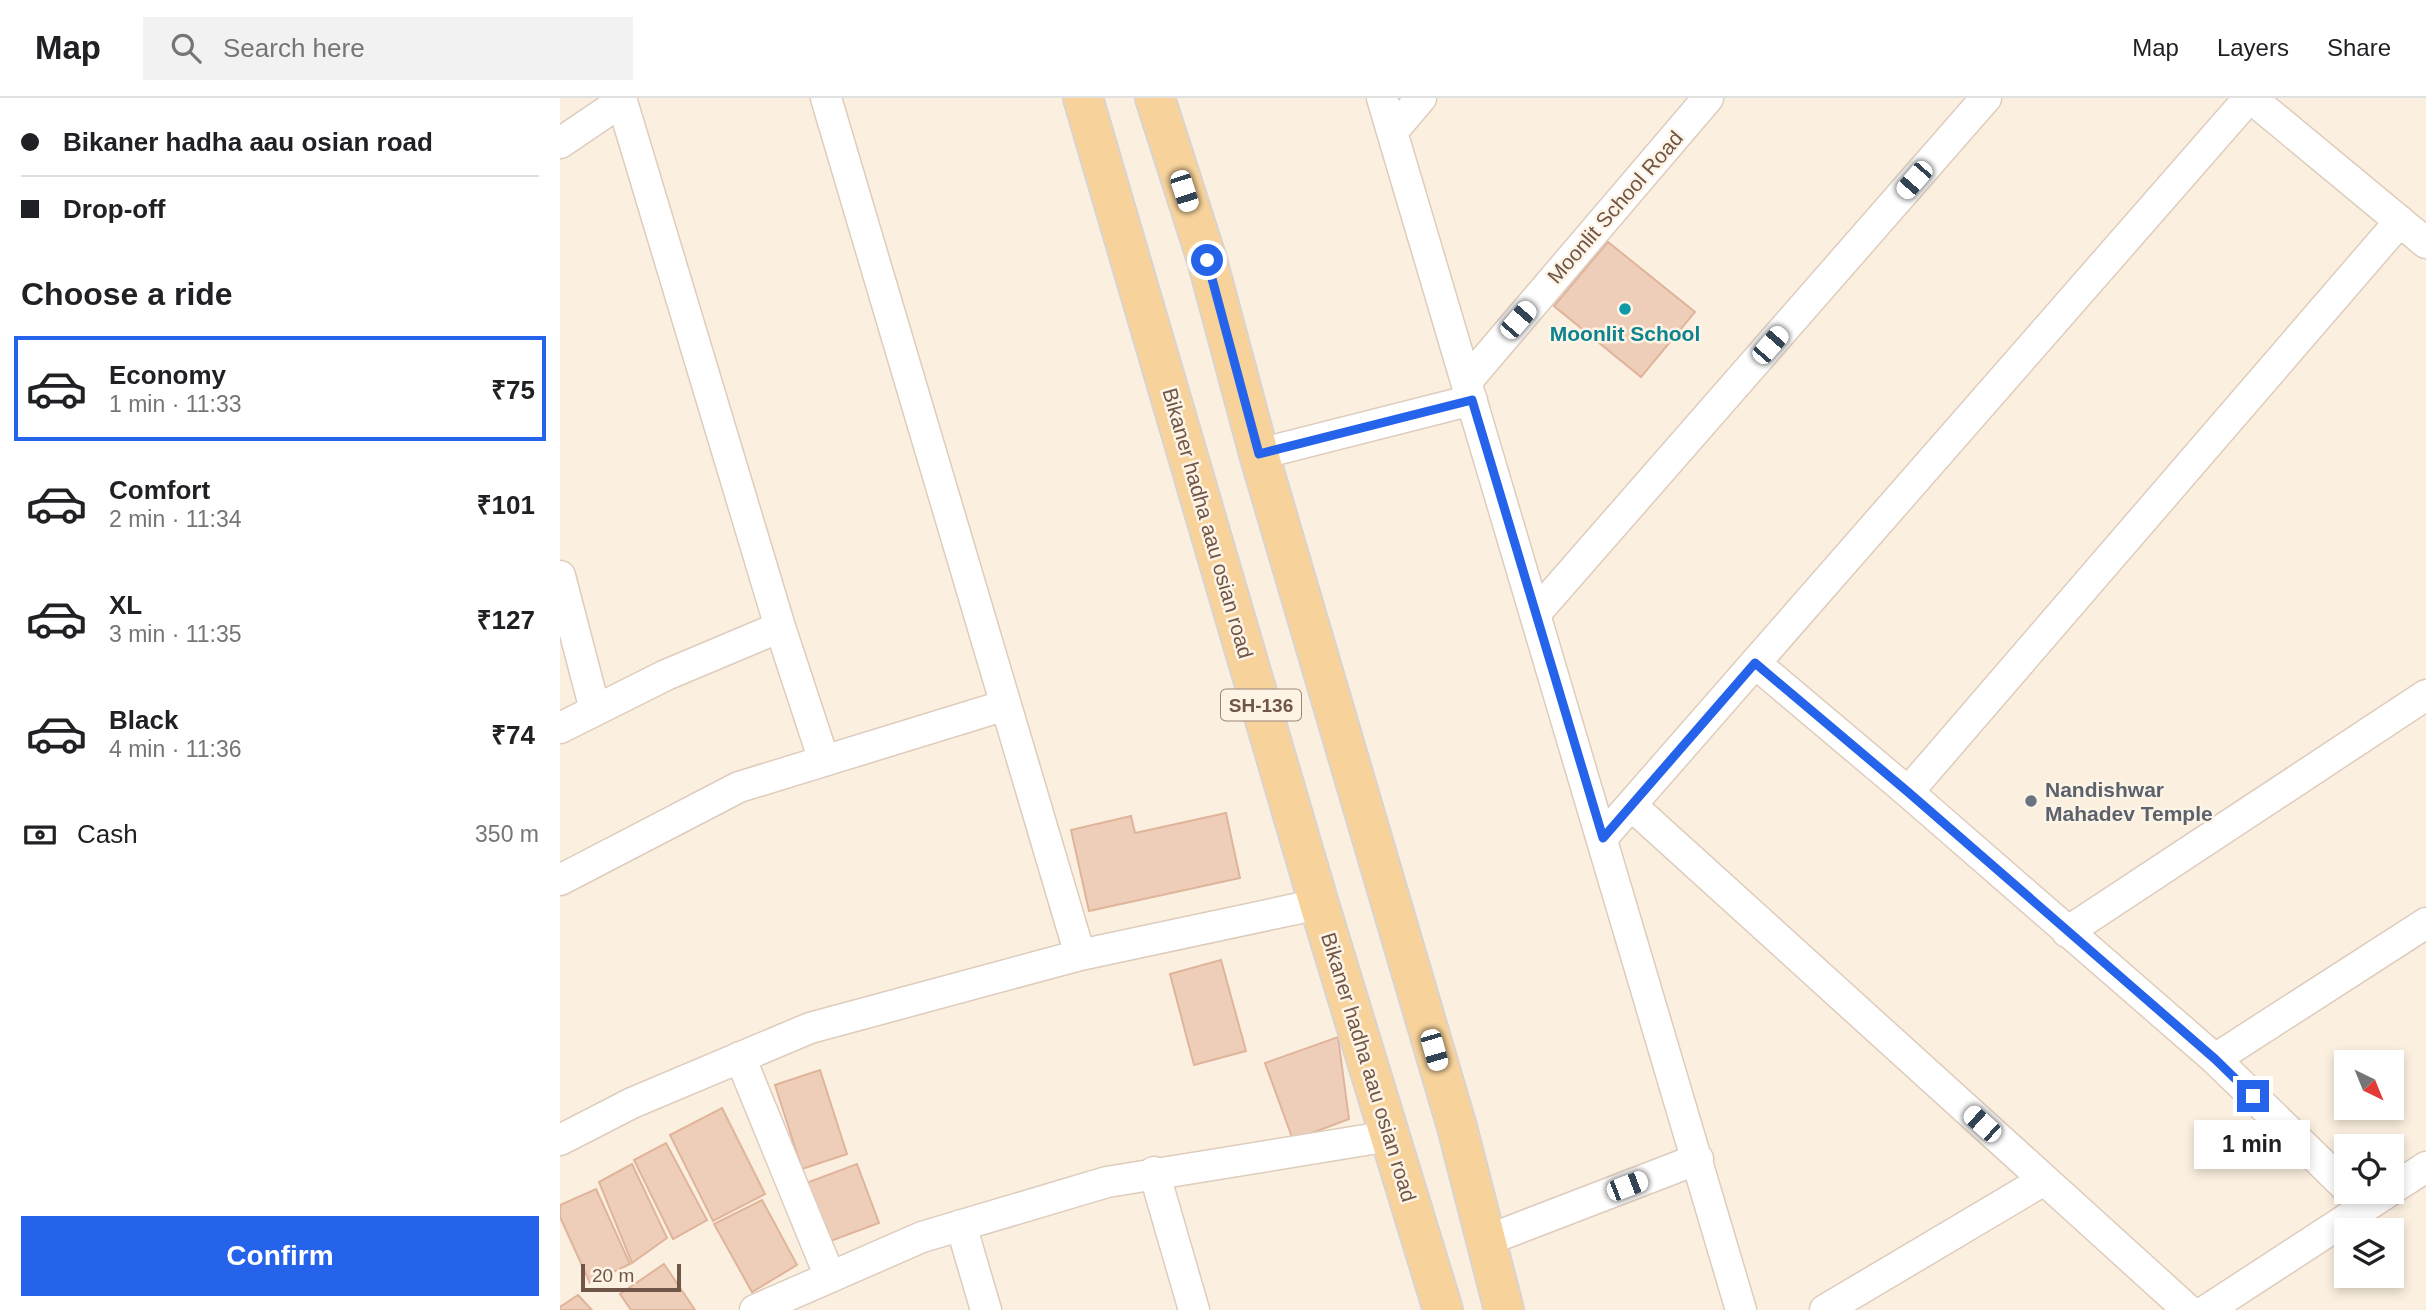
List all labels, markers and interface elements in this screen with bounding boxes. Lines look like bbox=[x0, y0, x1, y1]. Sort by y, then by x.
search box bbox=[143, 17, 633, 80]
text: Map bbox=[35, 29, 101, 66]
icon: search bbox=[167, 29, 205, 67]
text: Search here bbox=[223, 33, 365, 63]
text: Map bbox=[2132, 34, 2179, 61]
text: Layers bbox=[2217, 34, 2289, 61]
text: Share bbox=[2327, 34, 2391, 61]
street label: Moonlit School Road bbox=[1543, 126, 1687, 288]
text: Bikaner hadha aau osian road bbox=[63, 127, 433, 157]
car bbox=[1893, 157, 1936, 203]
car bbox=[1168, 168, 1201, 214]
text: Drop-off bbox=[63, 194, 166, 224]
route start bbox=[1191, 244, 1223, 276]
text: Choose a ride bbox=[21, 276, 233, 312]
car bbox=[1497, 297, 1540, 343]
marker: Moonlit School bbox=[1617, 301, 1633, 317]
place label: Moonlit School bbox=[1550, 322, 1700, 345]
car bbox=[1749, 322, 1792, 368]
icon: car bbox=[25, 357, 88, 420]
text: Economy bbox=[109, 360, 226, 390]
text: ₹75 bbox=[491, 375, 535, 405]
street label: Bikaner hadha aau osian road bbox=[1158, 385, 1258, 661]
text: 1 min · 11:33 bbox=[109, 391, 242, 417]
icon: car bbox=[25, 472, 88, 535]
text: Comfort bbox=[109, 475, 210, 505]
text: ₹101 bbox=[477, 490, 535, 520]
text: 2 min · 11:34 bbox=[109, 506, 242, 532]
icon: car bbox=[25, 587, 88, 650]
text: XL bbox=[109, 590, 142, 620]
text: ₹127 bbox=[477, 605, 535, 635]
text: 3 min · 11:35 bbox=[109, 621, 242, 647]
road number: SH-136 bbox=[1221, 690, 1301, 720]
icon: car bbox=[25, 702, 88, 765]
text: Black bbox=[109, 705, 178, 735]
text: ₹74 bbox=[491, 720, 535, 750]
text: 4 min · 11:36 bbox=[109, 736, 242, 762]
place label: Nandishwar Mahadev Temple bbox=[2045, 778, 2213, 825]
marker: Nandishwar Mahadev Temple bbox=[2023, 793, 2039, 809]
icon: cash bbox=[21, 816, 59, 854]
text: Cash bbox=[77, 819, 138, 849]
text: 350 m bbox=[475, 821, 539, 847]
street label: Bikaner hadha aau osian road bbox=[1317, 930, 1421, 1204]
car bbox=[1419, 1027, 1450, 1073]
north arrow bbox=[2334, 1050, 2404, 1120]
map controls bbox=[2334, 1050, 2404, 1288]
route end bbox=[2237, 1080, 2269, 1112]
car bbox=[1960, 1102, 2005, 1146]
callout: 1 min bbox=[2195, 1121, 2311, 1170]
text: 1 min bbox=[2222, 1131, 2282, 1157]
button: locate bbox=[2334, 1134, 2404, 1204]
car bbox=[1604, 1169, 1651, 1203]
button: Confirm bbox=[21, 1216, 539, 1296]
button: layers bbox=[2334, 1218, 2404, 1288]
scale bar bbox=[581, 1261, 681, 1293]
text: 20 m bbox=[592, 1265, 634, 1286]

